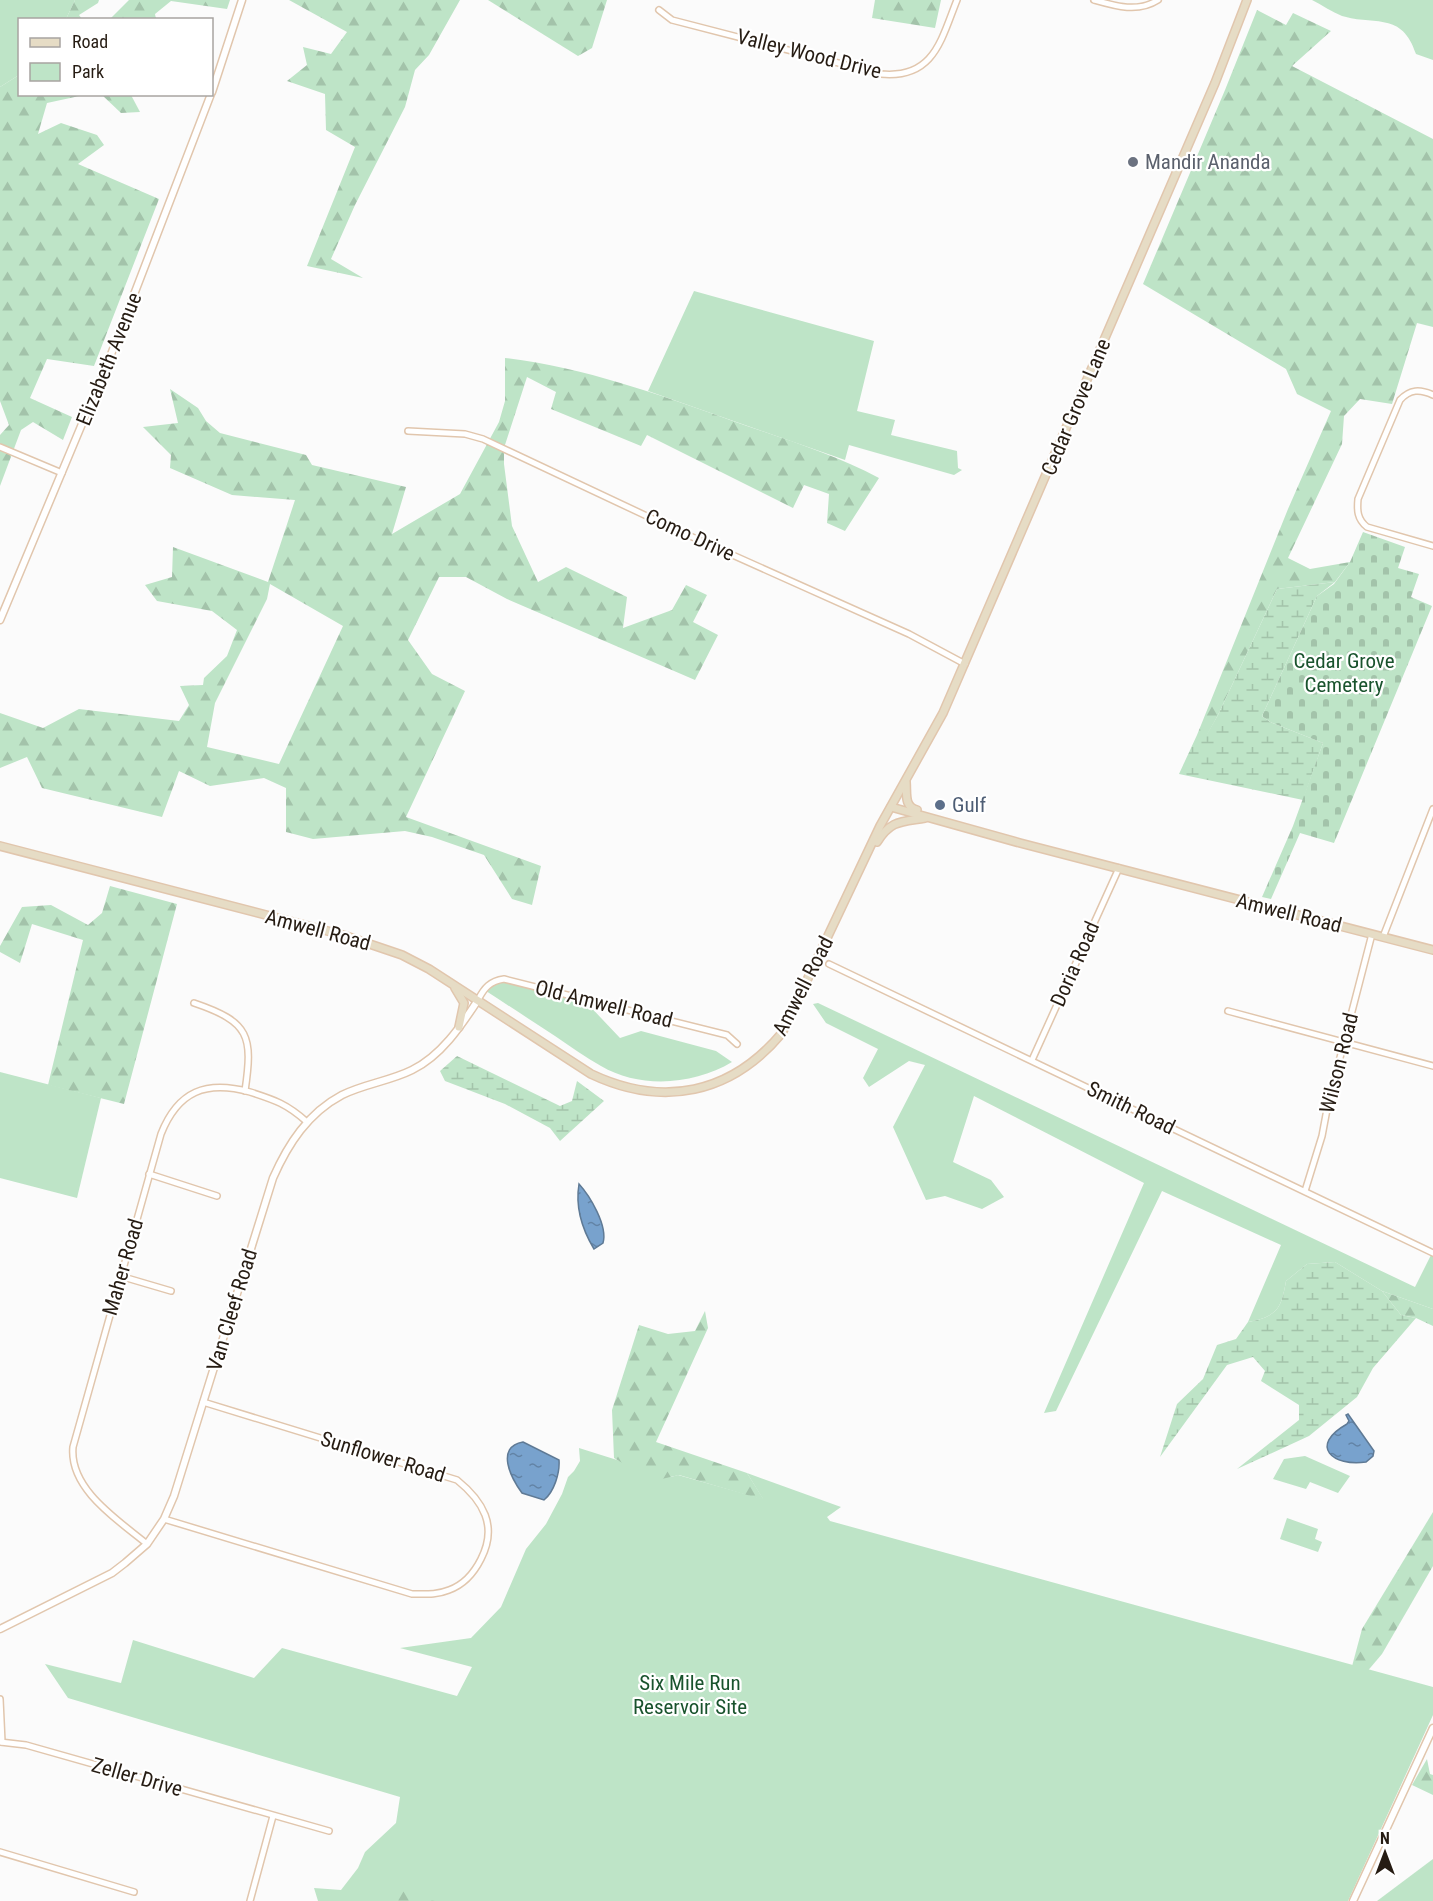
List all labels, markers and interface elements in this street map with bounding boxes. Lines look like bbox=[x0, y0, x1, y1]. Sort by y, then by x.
legend bbox=[18, 18, 213, 96]
street label: Valley Wood Drive bbox=[734, 24, 884, 84]
text: Road bbox=[72, 31, 108, 52]
text: Park bbox=[72, 61, 104, 82]
place label: Mandir Ananda bbox=[1145, 150, 1271, 174]
marker: Mandir Ananda bbox=[1126, 155, 1140, 169]
street label: Elizabeth Avenue bbox=[71, 289, 147, 429]
street label: Cedar Grove Lane bbox=[1036, 335, 1116, 479]
street label: Como Drive bbox=[642, 504, 738, 566]
park label: Cedar Grove Cemetery bbox=[1293, 649, 1395, 697]
place label: Gulf bbox=[952, 793, 986, 817]
marker: Gulf bbox=[933, 798, 947, 812]
street label: Amwell Road bbox=[1234, 888, 1344, 938]
street label: Amwell Road bbox=[263, 904, 373, 956]
street label: Doria Road bbox=[1046, 918, 1104, 1010]
street label: Amwell Road bbox=[768, 932, 838, 1040]
street label: Old Amwell Road bbox=[533, 975, 675, 1033]
street label: Wilson Road bbox=[1315, 1010, 1363, 1116]
street label: Smith Road bbox=[1083, 1076, 1179, 1140]
street label: Maher Road bbox=[98, 1216, 148, 1318]
street label: Van Cleef Road bbox=[202, 1246, 262, 1374]
street label: Sunflower Road bbox=[318, 1427, 448, 1487]
park label: Six Mile Run Reservoir Site bbox=[633, 1671, 747, 1719]
street label: Zeller Drive bbox=[89, 1753, 185, 1801]
north arrow bbox=[1355, 1823, 1415, 1883]
text: N bbox=[1380, 1829, 1390, 1848]

